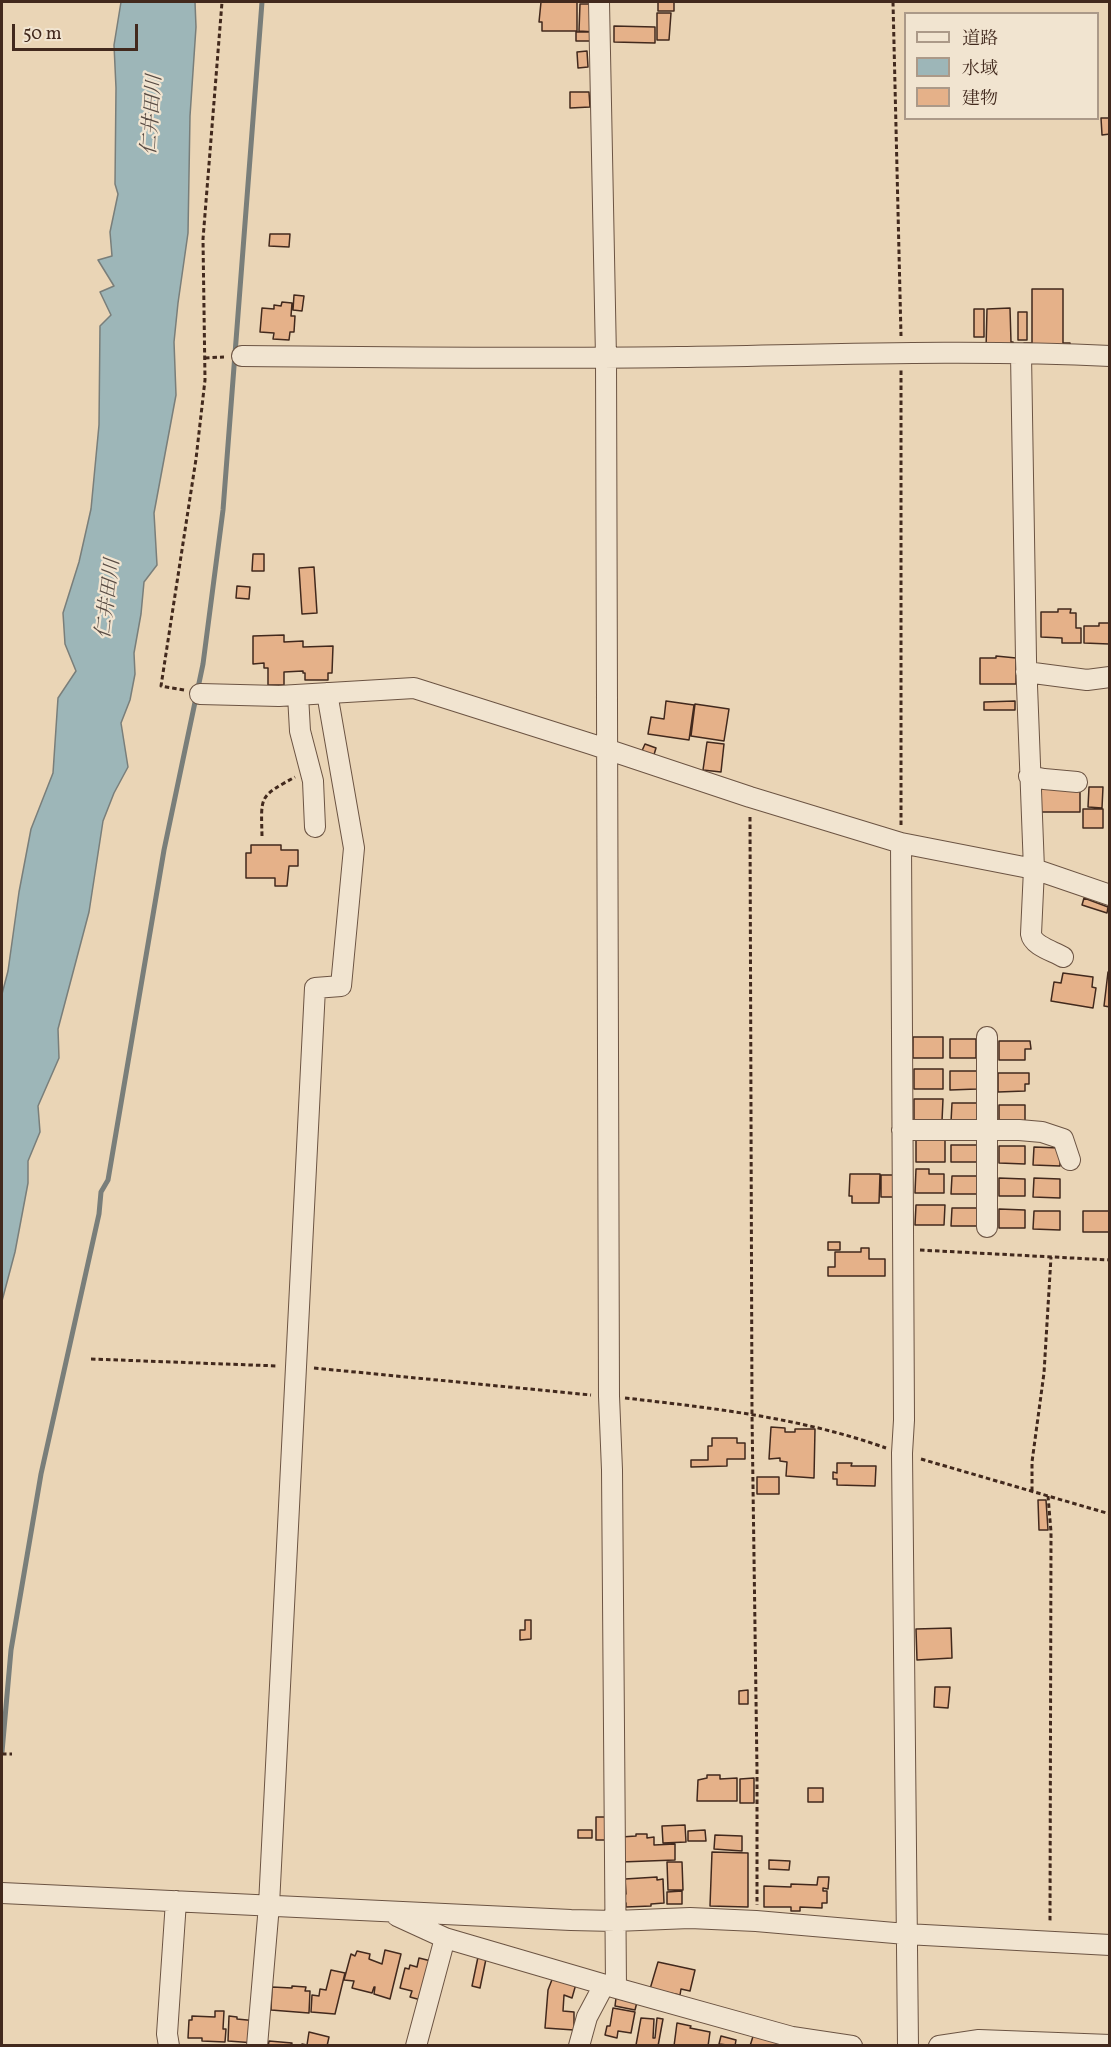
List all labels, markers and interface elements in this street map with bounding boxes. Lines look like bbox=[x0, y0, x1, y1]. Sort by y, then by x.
scale bar bbox=[15, 12, 141, 50]
legend bbox=[904, 12, 1099, 120]
text: 50 m bbox=[23, 22, 62, 47]
text: 道路 bbox=[962, 27, 998, 52]
text: 水域 bbox=[962, 57, 998, 82]
water label: 仁井田川 bbox=[139, 74, 169, 156]
text: 建物 bbox=[962, 87, 998, 112]
water label: 仁井田川 bbox=[93, 558, 127, 640]

